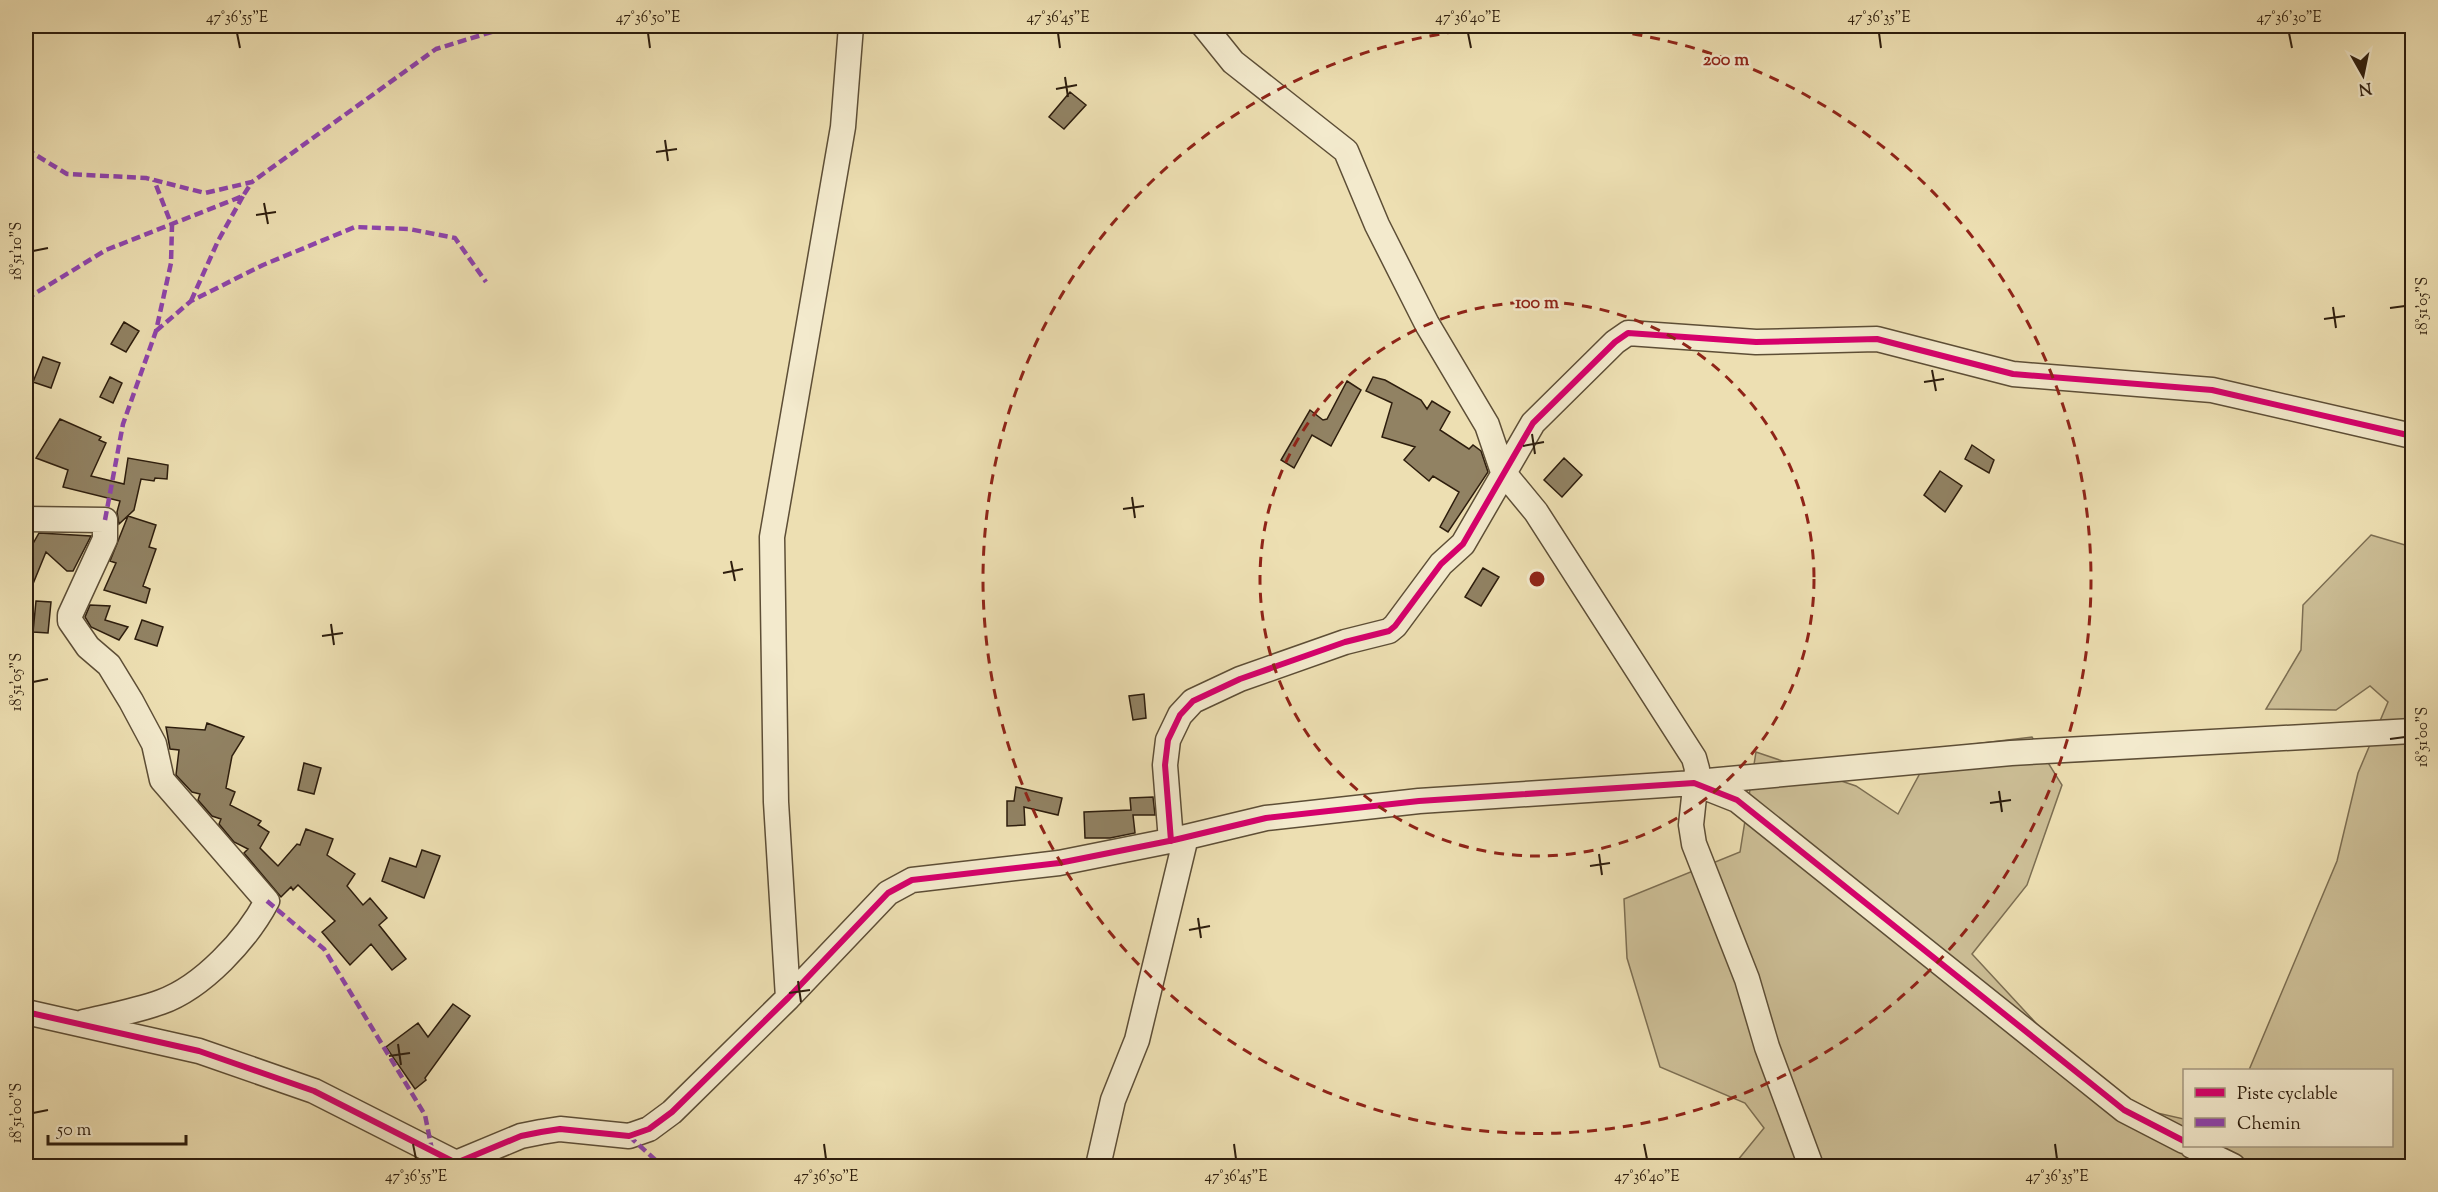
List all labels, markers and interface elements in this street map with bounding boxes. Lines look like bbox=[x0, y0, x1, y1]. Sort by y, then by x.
text: 47°36'55"E bbox=[206, 8, 268, 29]
text: 47°36'50"E bbox=[616, 8, 680, 29]
text: 47°36'45"E bbox=[1026, 8, 1090, 29]
text: 47°36'40"E bbox=[1435, 8, 1501, 29]
text: 47°36'35"E bbox=[1848, 8, 1911, 29]
text: 47°36'30"E bbox=[2256, 8, 2322, 29]
north arrow bbox=[2333, 45, 2393, 105]
text: 200 m bbox=[1703, 48, 1749, 74]
text: N bbox=[2357, 75, 2373, 100]
text: 18°51'10"S bbox=[7, 222, 28, 280]
text: 18°51'05"S bbox=[2413, 277, 2434, 335]
text: 100 m bbox=[1515, 291, 1559, 317]
centre of rings bbox=[1527, 569, 1547, 589]
text: 18°51'05"S bbox=[7, 653, 28, 711]
text: 18°51'00"S bbox=[2413, 707, 2434, 767]
legend bbox=[2183, 1069, 2393, 1147]
text: Piste cyclable bbox=[2237, 1082, 2338, 1108]
text: 18°51'00"S bbox=[7, 1083, 28, 1143]
scale bar bbox=[48, 1108, 186, 1146]
text: Chemin bbox=[2237, 1112, 2301, 1138]
text: 50 m bbox=[56, 1118, 92, 1144]
text: 47°36'55"E bbox=[385, 1167, 447, 1188]
text: 47°36'50"E bbox=[794, 1167, 858, 1188]
text: 47°36'45"E bbox=[1204, 1167, 1268, 1188]
text: 47°36'40"E bbox=[1614, 1167, 1680, 1188]
text: 47°36'35"E bbox=[2026, 1167, 2089, 1188]

